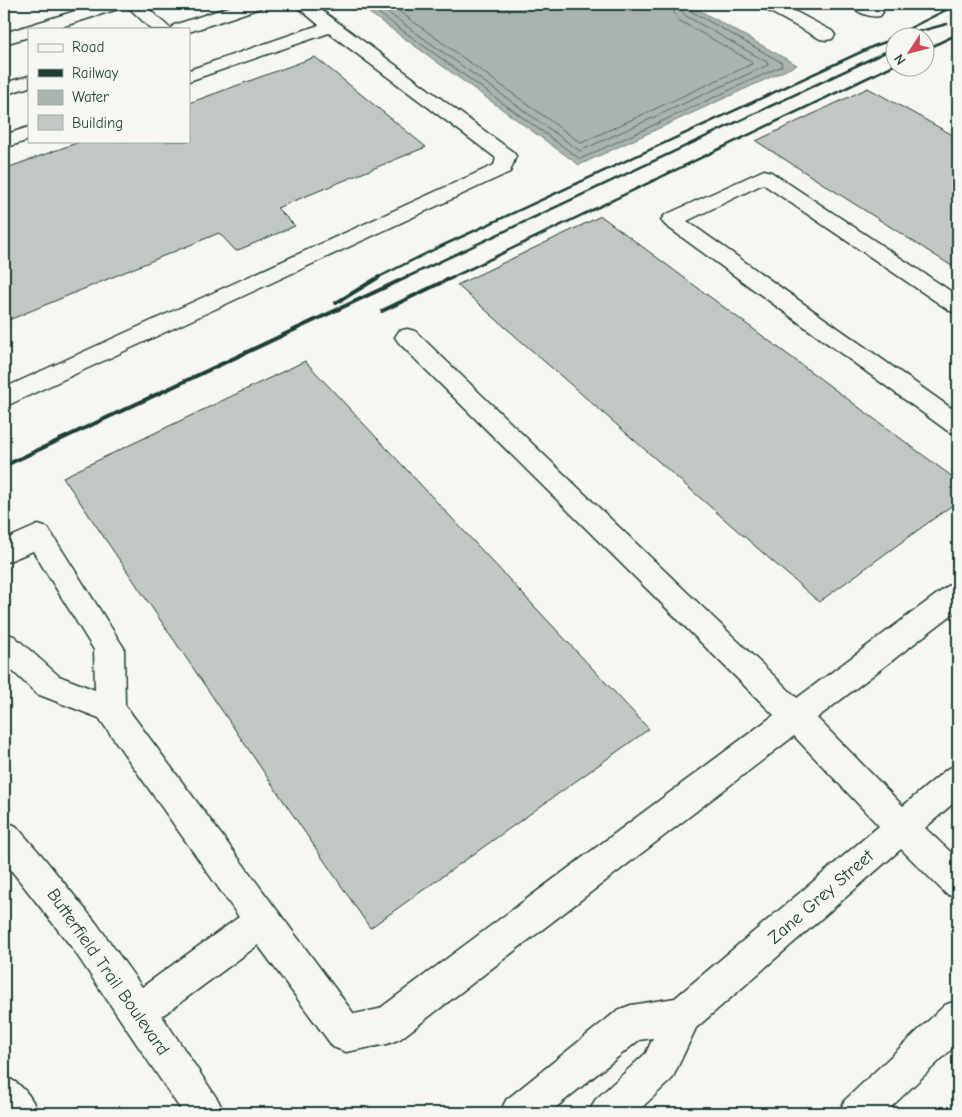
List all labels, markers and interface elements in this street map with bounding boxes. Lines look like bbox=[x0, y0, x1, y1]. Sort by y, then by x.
legend bbox=[28, 28, 190, 142]
north arrow bbox=[884, 28, 934, 78]
text: Road bbox=[72, 38, 104, 56]
text: N bbox=[890, 51, 909, 68]
text: Railway bbox=[72, 64, 119, 82]
text: Water bbox=[72, 88, 109, 106]
text: Building bbox=[72, 114, 123, 132]
street label: Zane Grey Street bbox=[764, 845, 879, 948]
street label: Butterfield Trail Boulevard bbox=[42, 885, 174, 1059]

